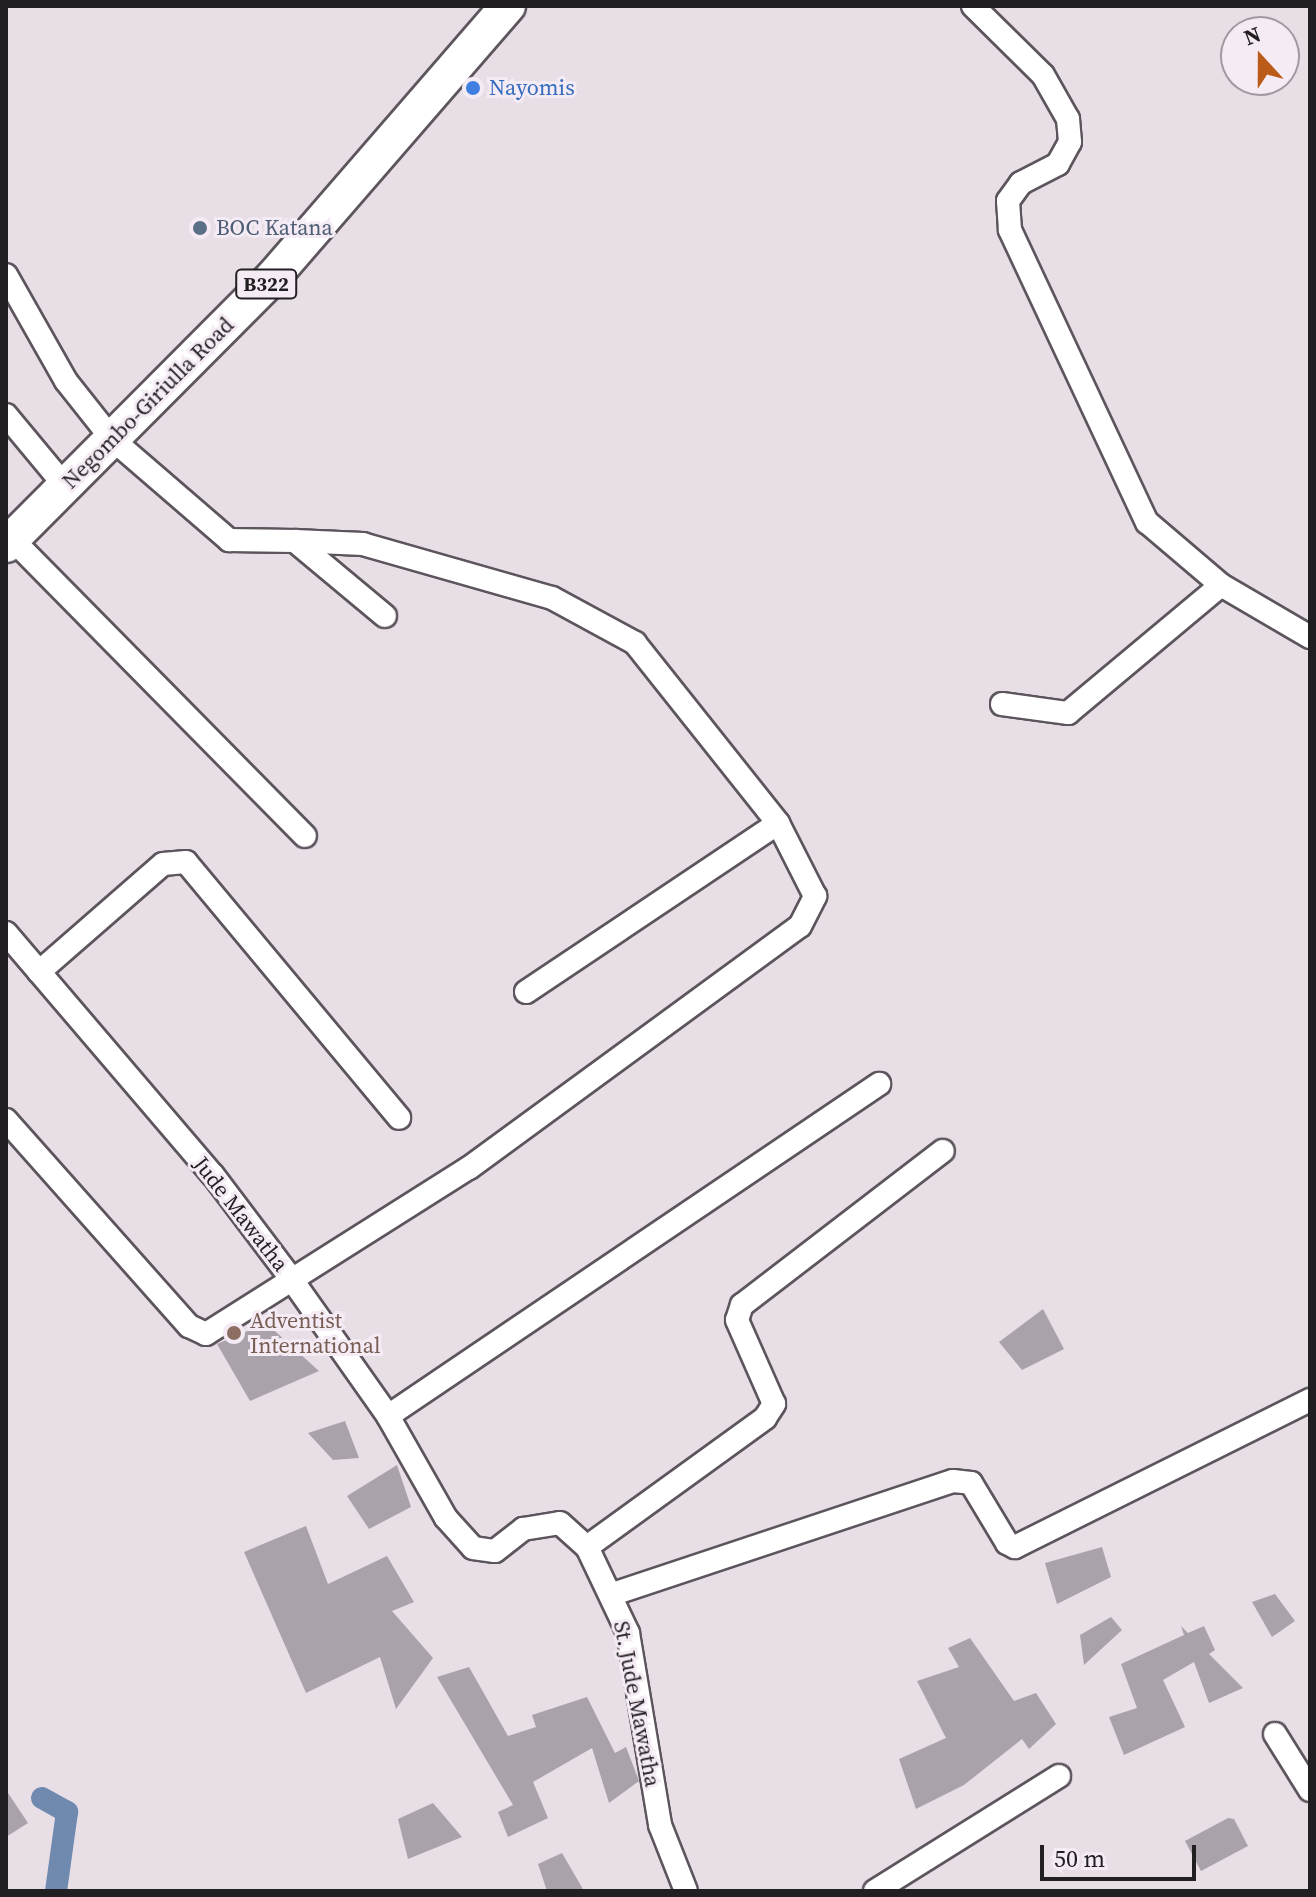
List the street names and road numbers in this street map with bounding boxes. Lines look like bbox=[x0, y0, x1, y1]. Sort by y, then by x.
road number: B322 bbox=[234, 268, 298, 300]
street label: Negombo-Giriulla Road bbox=[57, 312, 239, 494]
street label: Jude Mawatha bbox=[188, 1151, 294, 1277]
street label: St. Jude Mawatha bbox=[608, 1619, 666, 1789]

